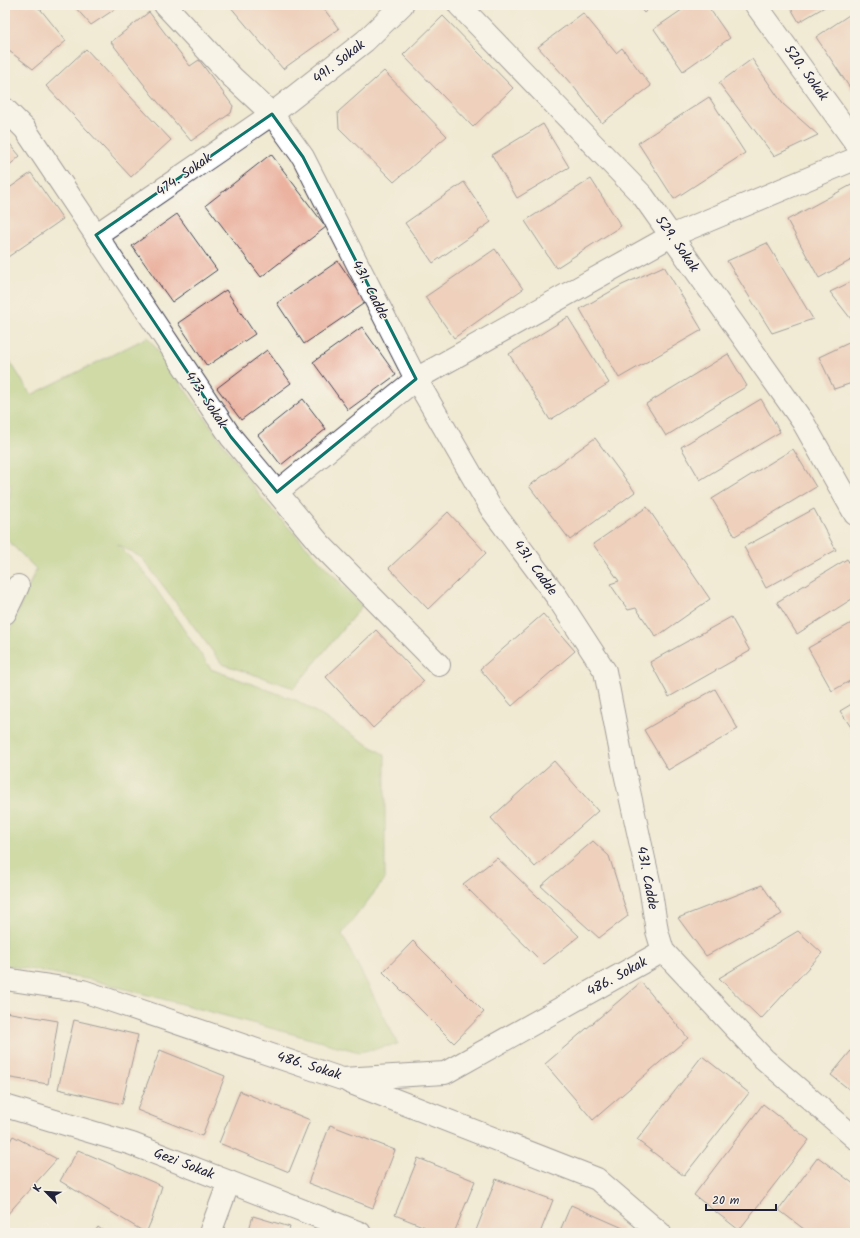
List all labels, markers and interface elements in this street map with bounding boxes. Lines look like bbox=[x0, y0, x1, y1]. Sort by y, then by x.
street label: 491. Sokak bbox=[308, 34, 370, 90]
street label: 520. Sokak bbox=[778, 40, 834, 106]
street label: 474. Sokak bbox=[151, 147, 217, 202]
street label: 529. Sokak bbox=[649, 211, 705, 277]
street label: 431. Cadde bbox=[346, 256, 395, 324]
street label: 473. Sokak bbox=[179, 367, 233, 433]
street label: 431. Cadde bbox=[507, 536, 563, 601]
street label: 431. Cadde bbox=[630, 844, 664, 912]
street label: 486. Sokak bbox=[583, 951, 652, 1003]
street label: 486. Sokak bbox=[274, 1046, 344, 1086]
street label: Gezi Sokak bbox=[150, 1142, 218, 1186]
north arrow bbox=[26, 1172, 66, 1212]
text: K bbox=[28, 1181, 47, 1195]
scale bar bbox=[706, 1186, 776, 1212]
text: 20 m bbox=[712, 1191, 740, 1210]

